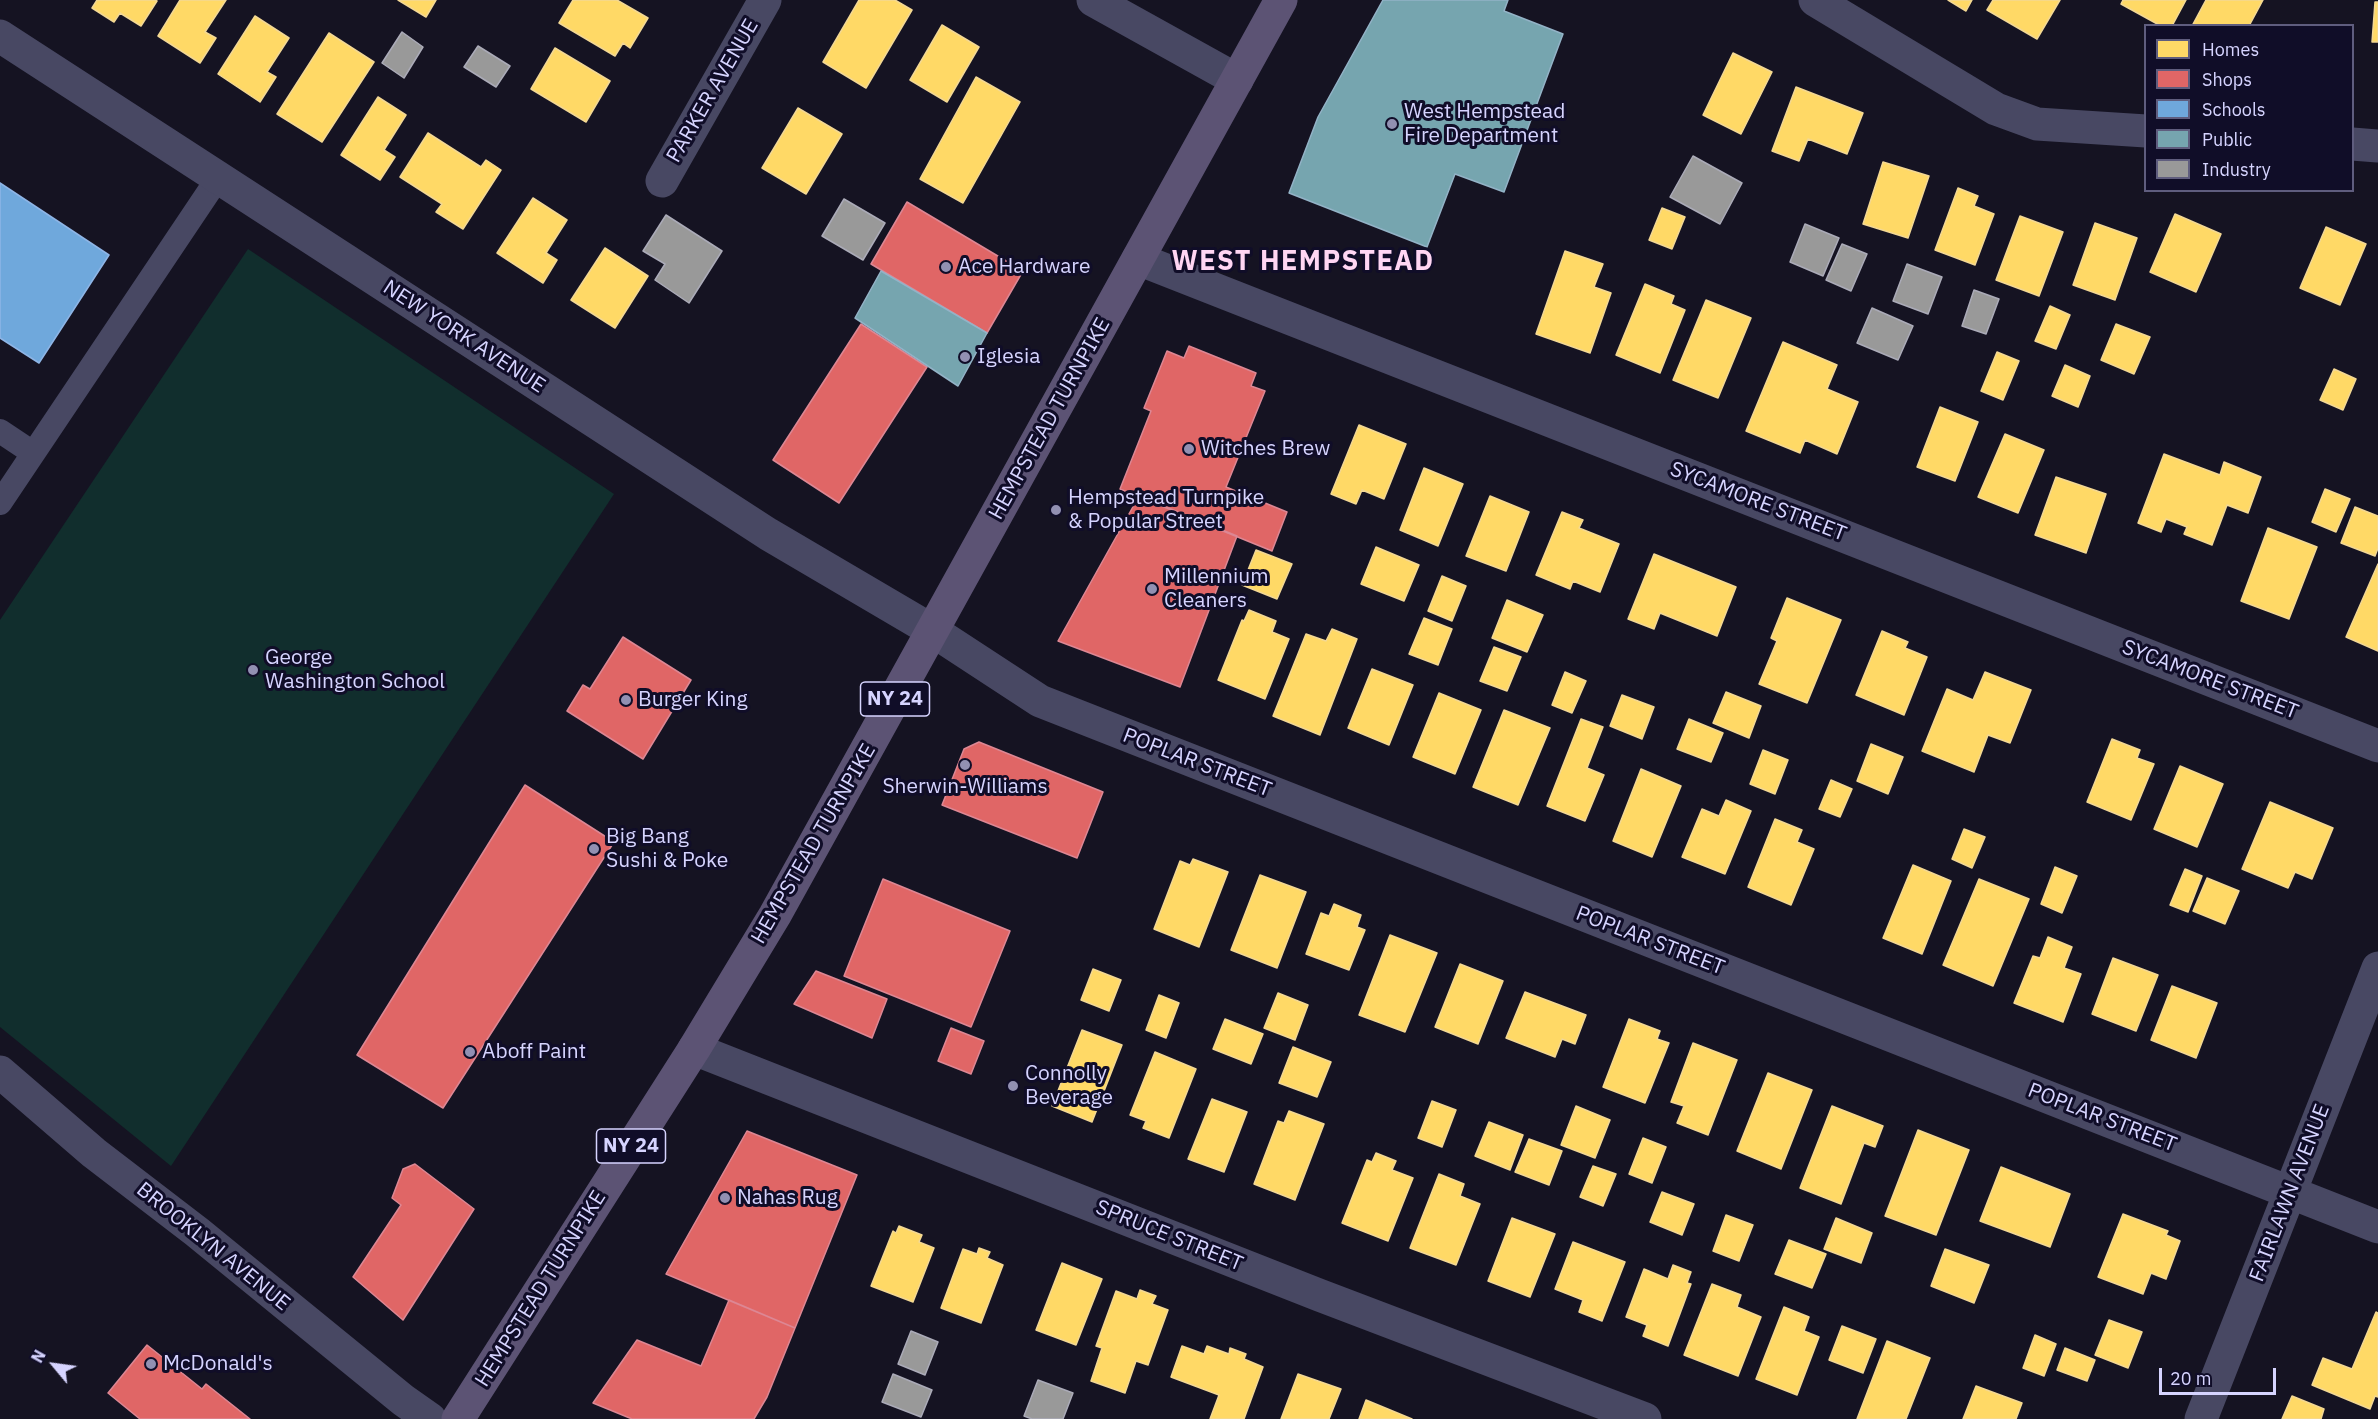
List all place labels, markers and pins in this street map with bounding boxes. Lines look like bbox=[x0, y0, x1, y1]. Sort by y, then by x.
place label: West Hempstead Fire Department bbox=[1404, 99, 1566, 149]
marker: West Hempstead Fire Department bbox=[1385, 117, 1399, 131]
place label: Ace Hardware bbox=[958, 254, 1090, 280]
marker: Ace Hardware bbox=[939, 260, 953, 274]
place label: Iglesia bbox=[977, 344, 1040, 370]
marker: Iglesia bbox=[958, 350, 972, 364]
place label: Witches Brew bbox=[1201, 436, 1330, 462]
marker: Witches Brew bbox=[1182, 442, 1196, 456]
place label: Hempstead Turnpike & Popular Street bbox=[1068, 485, 1264, 535]
marker: Hempstead Turnpike & Popular Street bbox=[1049, 503, 1063, 517]
place label: Millennium Cleaners bbox=[1164, 564, 1269, 614]
marker: Millennium Cleaners bbox=[1145, 582, 1159, 596]
place label: George Washington School bbox=[265, 645, 445, 695]
marker: George Washington School bbox=[246, 663, 260, 677]
place label: Burger King bbox=[638, 687, 748, 713]
marker: Burger King bbox=[619, 693, 633, 707]
marker: Sherwin-Williams bbox=[958, 758, 972, 772]
place label: Sherwin-Williams bbox=[882, 774, 1048, 800]
place label: Big Bang Sushi & Poke bbox=[606, 824, 728, 874]
marker: Big Bang Sushi & Poke bbox=[587, 842, 601, 856]
place label: Aboff Paint bbox=[482, 1039, 586, 1065]
marker: Aboff Paint bbox=[463, 1045, 477, 1059]
place label: Connolly Beverage bbox=[1025, 1061, 1113, 1111]
marker: Connolly Beverage bbox=[1006, 1079, 1020, 1093]
place label: Nahas Rug bbox=[737, 1185, 838, 1211]
marker: Nahas Rug bbox=[718, 1191, 732, 1205]
place label: McDonald's bbox=[163, 1351, 273, 1377]
marker: McDonald's bbox=[144, 1357, 158, 1371]

